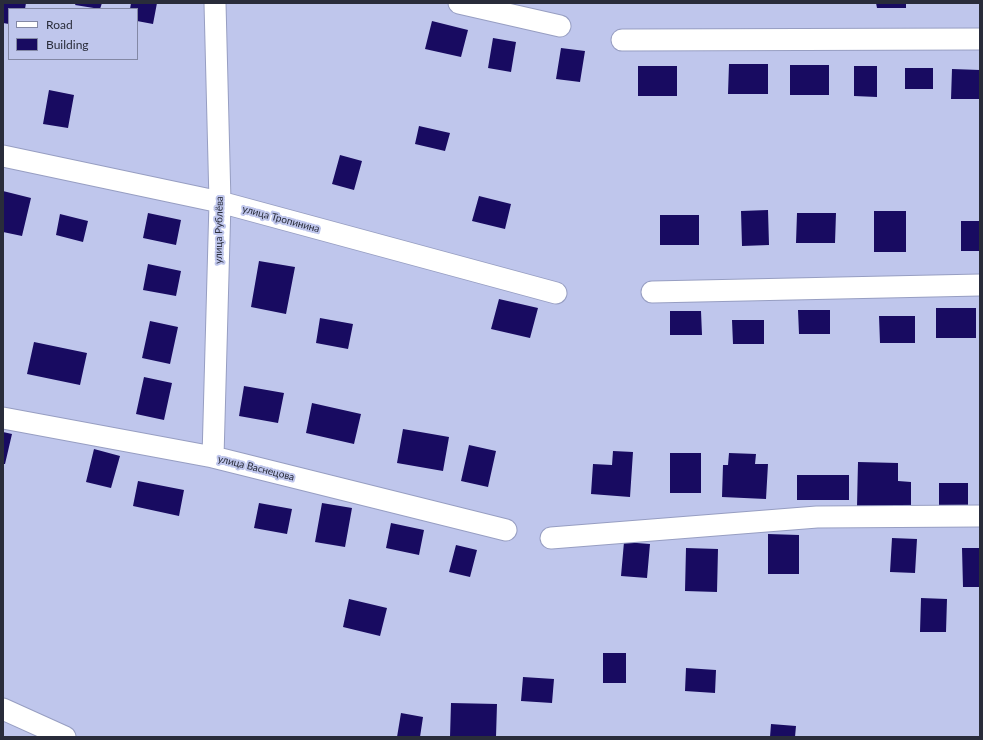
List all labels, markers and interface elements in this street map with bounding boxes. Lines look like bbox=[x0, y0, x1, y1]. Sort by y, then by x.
legend bbox=[8, 8, 138, 60]
text: Road bbox=[46, 17, 73, 32]
text: Building bbox=[46, 37, 89, 52]
street label: улица Рублёва bbox=[212, 196, 226, 264]
street label: улица Тропинина bbox=[241, 203, 321, 235]
street label: улица Васнецова bbox=[216, 453, 296, 483]

